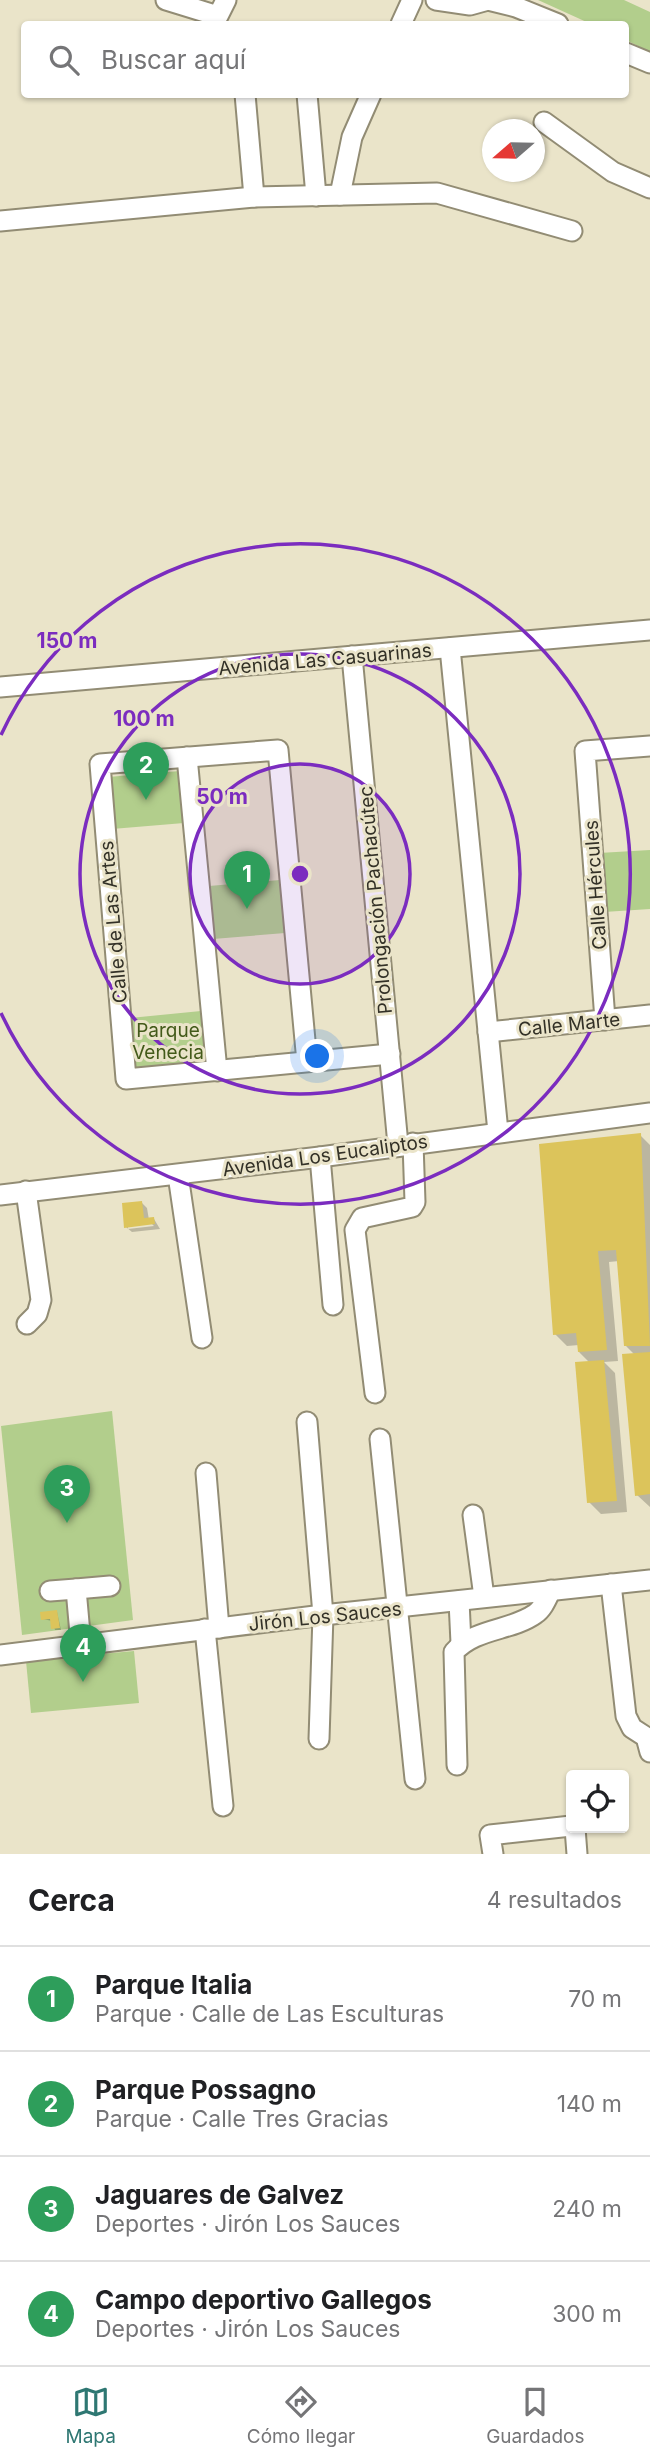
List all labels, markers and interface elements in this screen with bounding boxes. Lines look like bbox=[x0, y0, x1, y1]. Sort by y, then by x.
search box bbox=[21, 21, 629, 98]
icon: search bbox=[45, 41, 83, 79]
text: Buscar aquí bbox=[101, 44, 246, 75]
north arrow bbox=[482, 119, 545, 182]
text: 150 m bbox=[37, 628, 97, 653]
street label: Avenida Las Casuarinas bbox=[217, 639, 433, 680]
text: 100 m bbox=[113, 706, 175, 731]
pin: 2 bbox=[123, 742, 169, 800]
text: 50 m bbox=[196, 784, 248, 809]
street label: Prolongación Pachacútec bbox=[354, 785, 397, 1015]
street label: Calle Hércules bbox=[579, 819, 612, 951]
street label: Calle de Las Artes bbox=[95, 840, 132, 1004]
pin: 1 bbox=[224, 851, 270, 909]
centre of rings bbox=[288, 862, 312, 886]
street label: Calle Marte bbox=[517, 1008, 621, 1041]
park label: Parque Venecia bbox=[132, 1019, 204, 1064]
your location bbox=[300, 1039, 334, 1073]
street label: Avenida Los Eucaliptos bbox=[221, 1130, 429, 1181]
pin: 3 bbox=[44, 1465, 90, 1523]
street label: Jirón Los Sauces bbox=[247, 1597, 403, 1636]
pin: 4 bbox=[60, 1624, 106, 1682]
map controls bbox=[566, 1770, 629, 1833]
button: locate bbox=[566, 1770, 629, 1833]
text: Cerca bbox=[28, 1882, 115, 1918]
text: 4 resultados bbox=[487, 1886, 622, 1914]
text: Parque Italia bbox=[95, 1969, 252, 2000]
text: 1 bbox=[46, 1985, 56, 2013]
text: 70 m bbox=[568, 1985, 622, 2013]
text: Parque · Calle de Las Esculturas bbox=[95, 2000, 444, 2028]
text: Parque Possagno bbox=[95, 2074, 316, 2105]
text: 2 bbox=[44, 2090, 58, 2118]
text: 140 m bbox=[557, 2090, 622, 2118]
text: Parque · Calle Tres Gracias bbox=[95, 2105, 389, 2133]
text: Jaguares de Galvez bbox=[95, 2179, 344, 2210]
text: 3 bbox=[44, 2195, 58, 2223]
text: 240 m bbox=[552, 2195, 622, 2223]
text: Deportes · Jirón Los Sauces bbox=[95, 2210, 401, 2238]
text: Campo deportivo Gallegos bbox=[95, 2284, 432, 2315]
text: 4 bbox=[43, 2300, 59, 2328]
text: 300 m bbox=[552, 2300, 622, 2328]
text: Deportes · Jirón Los Sauces bbox=[95, 2315, 401, 2343]
tab: Mapa bbox=[65, 2383, 116, 2448]
tab: Cómo llegar bbox=[247, 2383, 355, 2448]
tab: Guardados bbox=[486, 2383, 584, 2448]

